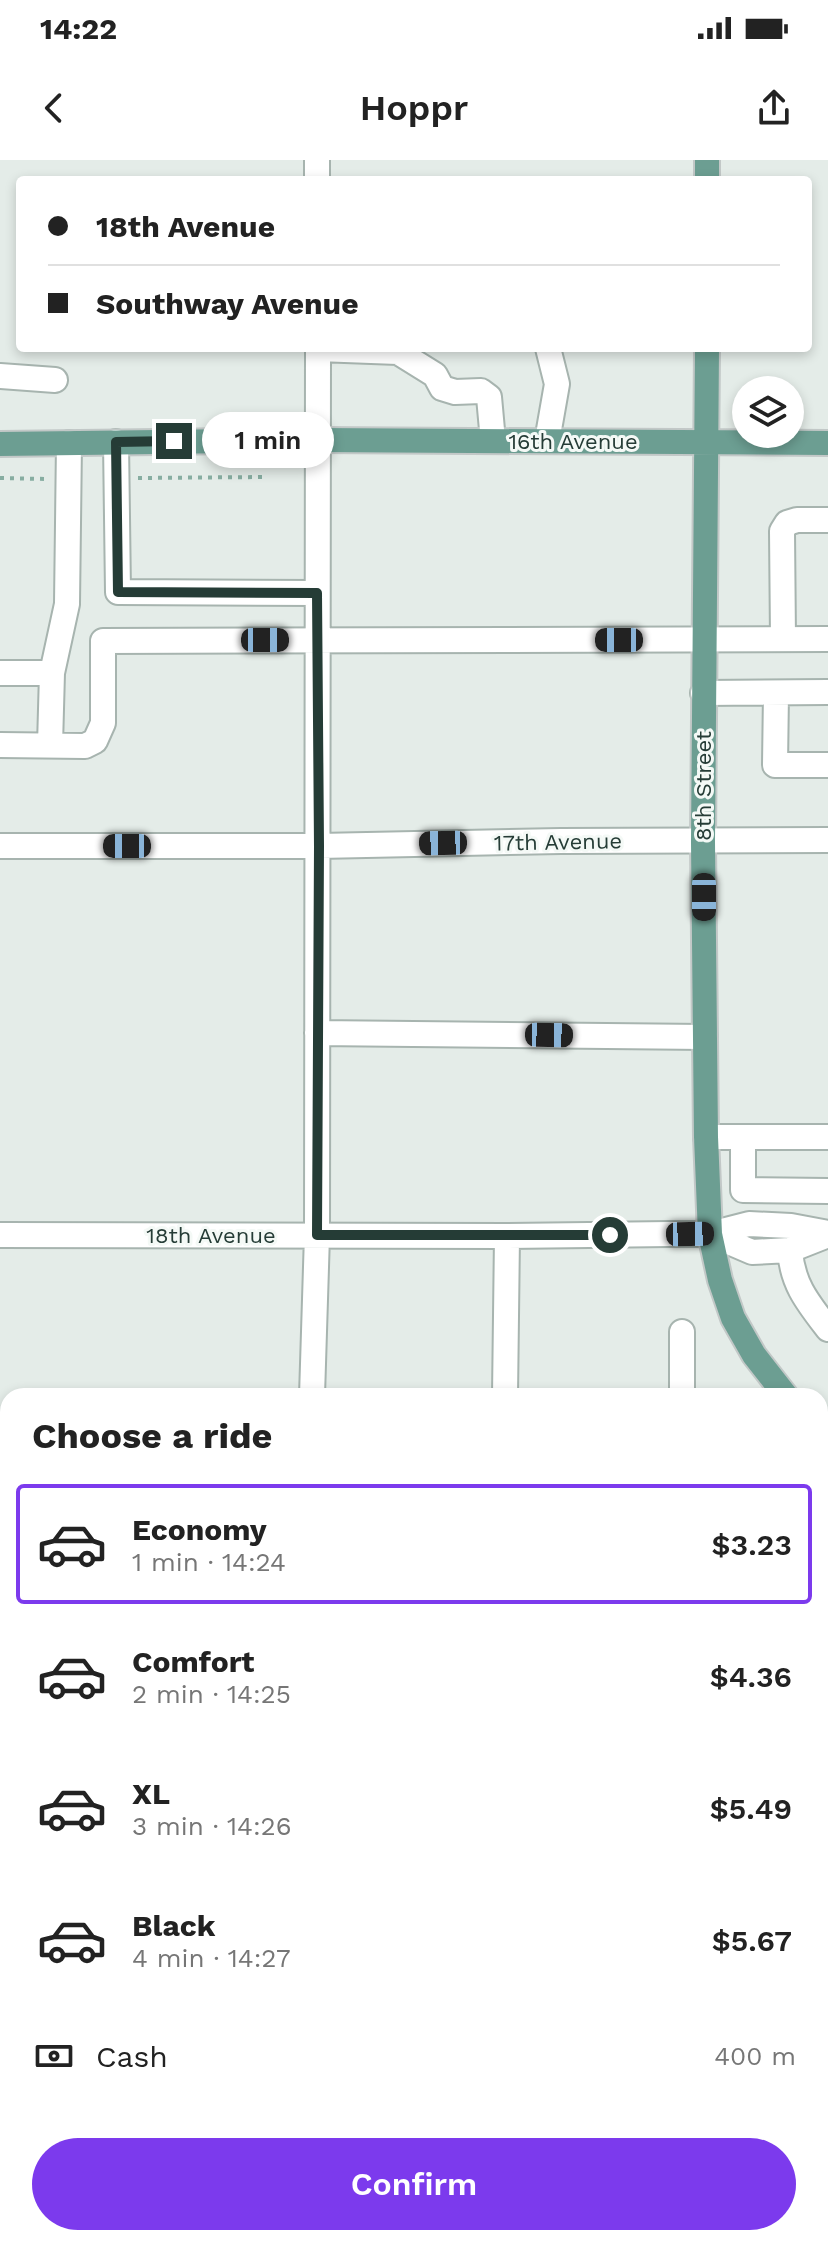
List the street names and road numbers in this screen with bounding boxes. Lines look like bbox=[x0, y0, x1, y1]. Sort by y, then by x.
street label: 16th Avenue bbox=[508, 429, 638, 454]
street label: 8th Street bbox=[691, 731, 716, 841]
street label: 17th Avenue bbox=[494, 828, 622, 856]
street label: 18th Avenue bbox=[146, 1223, 276, 1248]

